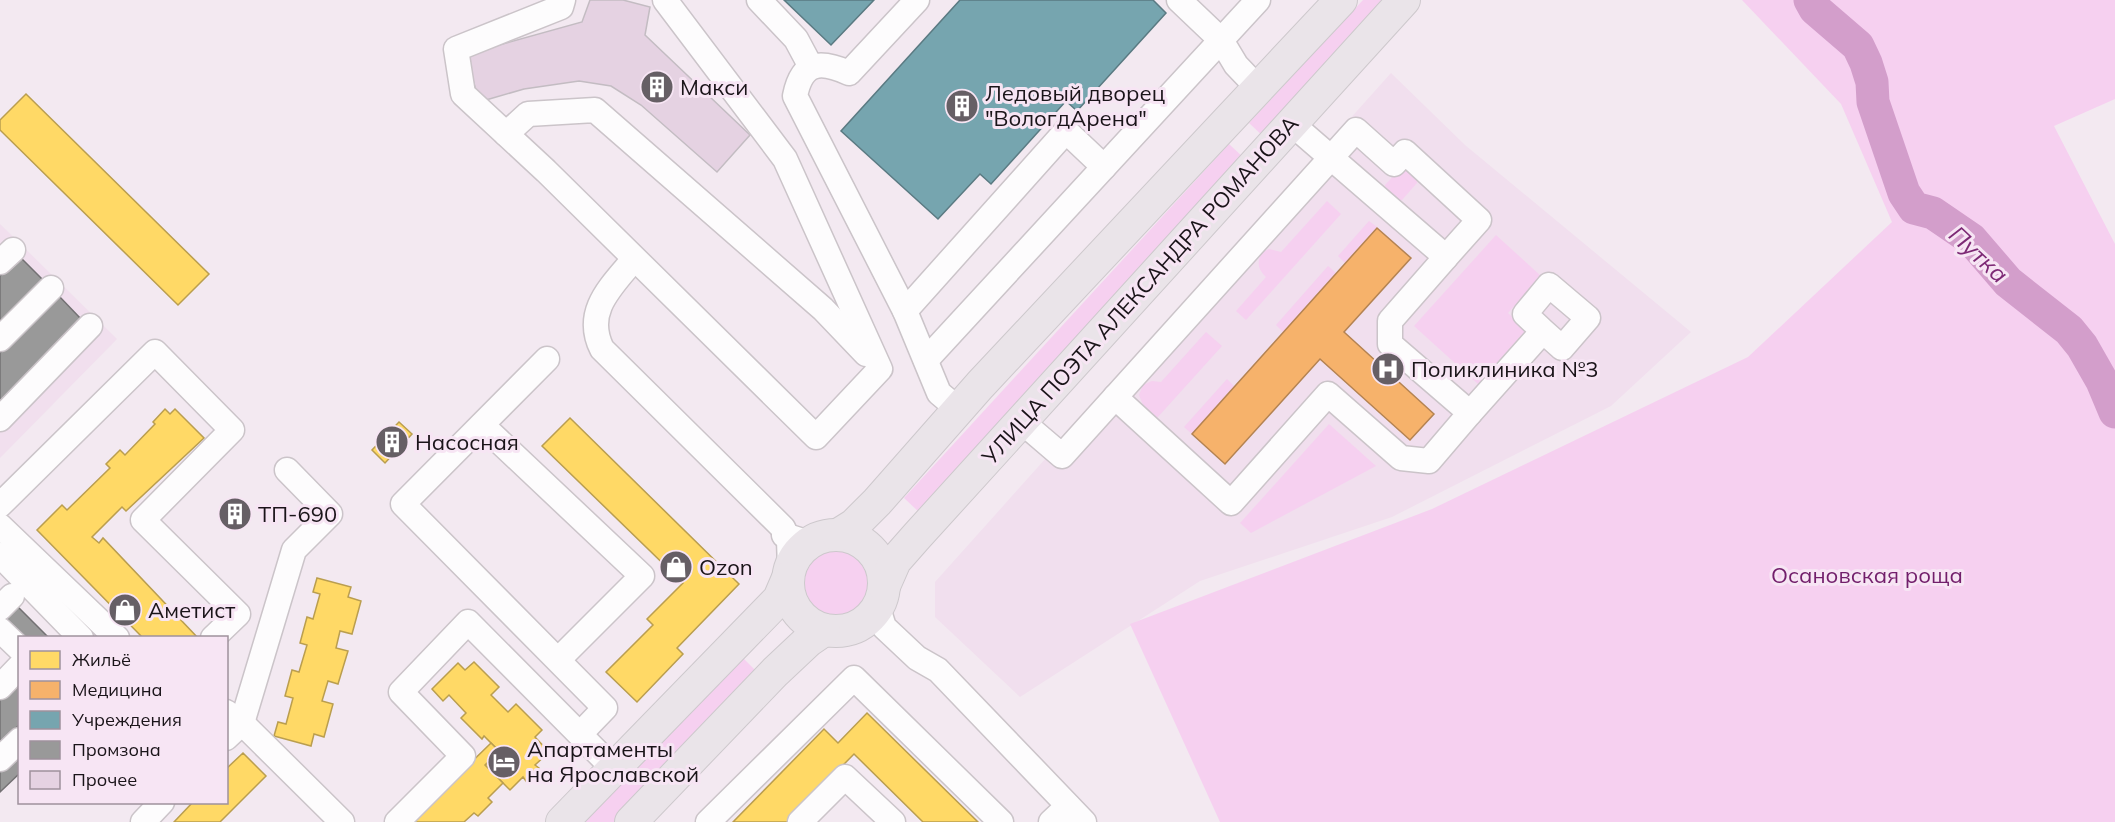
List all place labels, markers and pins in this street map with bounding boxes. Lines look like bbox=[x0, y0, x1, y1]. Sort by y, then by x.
building icon: Макси bbox=[639, 69, 675, 105]
place label: Макси bbox=[680, 73, 748, 101]
place label: Ледовый дворец "ВологдАрена" bbox=[985, 79, 1165, 132]
building icon: Ледовый дворец "ВологдАрена" bbox=[944, 88, 980, 124]
hospital icon: Поликлиника №3 bbox=[1370, 351, 1406, 387]
place label: Поликлиника №3 bbox=[1411, 355, 1599, 383]
building icon: Насосная bbox=[374, 424, 410, 460]
place label: Насосная bbox=[415, 428, 519, 456]
building icon: ТП-690 bbox=[217, 496, 253, 532]
place label: ТП-690 bbox=[258, 500, 337, 528]
shop icon: Ozon bbox=[658, 549, 694, 585]
place label: Ozon bbox=[699, 553, 753, 581]
shop icon: Аметист bbox=[107, 592, 143, 628]
place label: Аметист bbox=[148, 596, 235, 624]
place label: Апартаменты на Ярославской bbox=[527, 735, 699, 788]
hotel icon: Апартаменты на Ярославской bbox=[486, 744, 522, 780]

